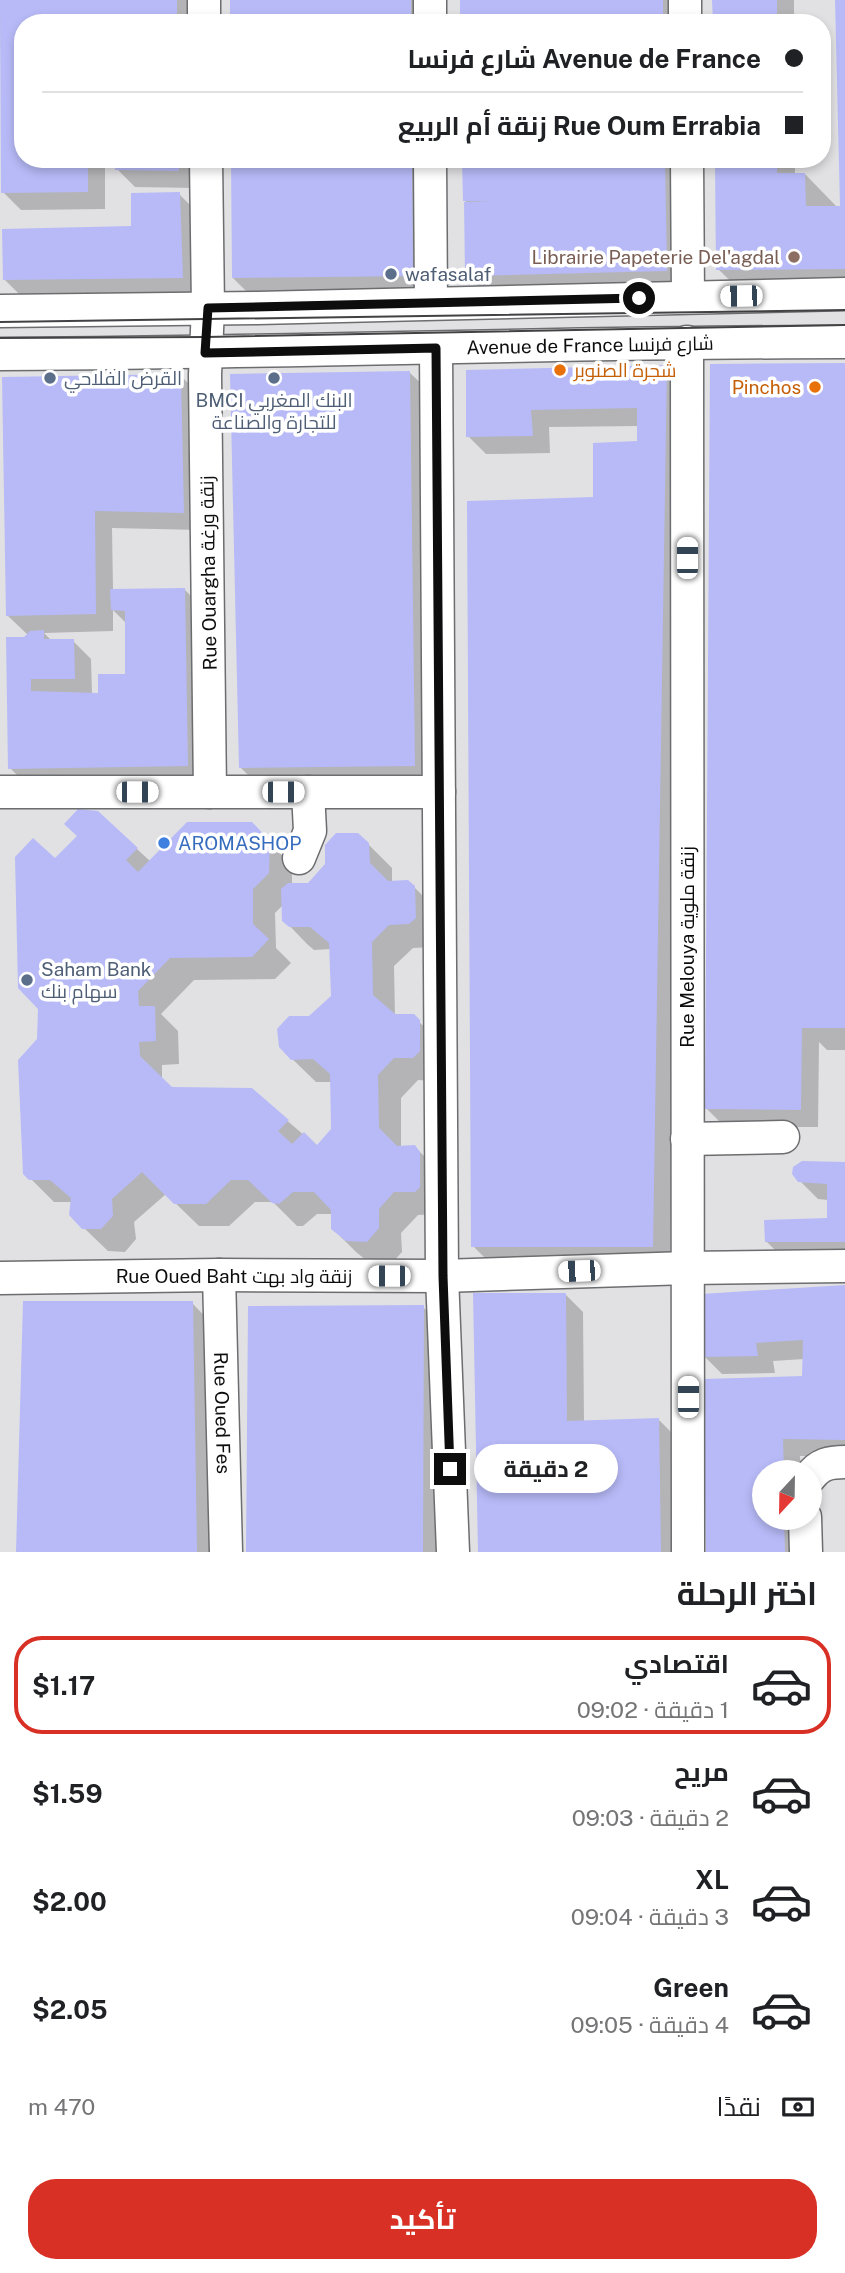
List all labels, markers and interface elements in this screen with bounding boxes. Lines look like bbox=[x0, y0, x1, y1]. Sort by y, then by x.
text: Avenue de France شارع فرنسا bbox=[407, 43, 761, 74]
text: Rue Oum Errabia زنقة أم الربيع bbox=[398, 110, 761, 141]
place label: Librairie Papeterie Del'agdal bbox=[532, 246, 780, 268]
marker: Librairie Papeterie Del'agdal bbox=[786, 249, 802, 265]
place label: wafasalaf bbox=[405, 263, 491, 285]
marker: wafasalaf bbox=[383, 266, 399, 282]
route start bbox=[623, 282, 655, 314]
car bbox=[720, 285, 763, 307]
street label: Avenue de France شارع فرنسا bbox=[466, 332, 714, 361]
place label: شجرة الصنوبر bbox=[573, 359, 676, 382]
marker: شجرة الصنوبر bbox=[552, 362, 568, 378]
place label: القرض الفلاحي bbox=[64, 367, 182, 393]
marker: القرض الفلاحي bbox=[42, 370, 58, 386]
marker: BMCI البنك المغربي للتجارة والصناعة bbox=[266, 370, 282, 386]
place label: Pinchos bbox=[732, 376, 801, 398]
marker: Pinchos bbox=[807, 379, 823, 395]
place label: BMCI البنك المغربي للتجارة والصناعة bbox=[195, 389, 353, 434]
street label: Rue Ouargha زنقة ورغة bbox=[195, 475, 222, 671]
car bbox=[677, 537, 698, 579]
car bbox=[117, 782, 159, 803]
car bbox=[263, 782, 305, 803]
place label: AROMASHOP bbox=[178, 832, 301, 854]
marker: AROMASHOP bbox=[156, 835, 172, 851]
street label: Rue Melouya زنقة ملوية bbox=[676, 846, 699, 1048]
place label: Saham Bank سهام بنك bbox=[41, 958, 152, 1005]
marker: Saham Bank سهام بنك bbox=[19, 972, 35, 988]
car bbox=[558, 1260, 601, 1282]
street label: Rue Oued Baht زنقة واد بهت bbox=[116, 1265, 352, 1288]
car bbox=[369, 1266, 411, 1287]
street label: Rue Oued Fes bbox=[210, 1352, 235, 1474]
car bbox=[678, 1376, 699, 1418]
callout: 2 دقيقة bbox=[475, 1444, 618, 1494]
route end bbox=[434, 1453, 466, 1485]
text: 2 دقيقة bbox=[504, 1455, 588, 1482]
north arrow bbox=[752, 1460, 822, 1530]
map controls bbox=[752, 1460, 822, 1530]
text: اختر الرحلة bbox=[677, 1575, 817, 1612]
text: اقتصادي bbox=[624, 1648, 729, 1679]
icon: car bbox=[750, 1654, 813, 1717]
text: $1.17 bbox=[32, 1670, 95, 1701]
text: 1 دقيقة · 09:02 bbox=[577, 1696, 729, 1723]
text: مريح bbox=[674, 1756, 729, 1787]
icon: car bbox=[750, 1762, 813, 1825]
text: $1.59 bbox=[32, 1778, 103, 1809]
text: 2 دقيقة · 09:03 bbox=[572, 1804, 729, 1831]
text: XL bbox=[695, 1864, 729, 1895]
icon: car bbox=[750, 1870, 813, 1933]
text: $2.00 bbox=[32, 1886, 107, 1917]
text: 3 دقيقة · 09:04 bbox=[571, 1903, 729, 1930]
text: Green bbox=[653, 1972, 729, 2003]
icon: car bbox=[750, 1978, 813, 2041]
text: $2.05 bbox=[32, 1994, 108, 2025]
text: 4 دقيقة · 09:05 bbox=[571, 2011, 729, 2038]
icon: cash bbox=[779, 2088, 817, 2126]
text: نقدًا bbox=[717, 2091, 761, 2122]
text: 470 m bbox=[28, 2093, 95, 2120]
button: تأكيد bbox=[28, 2179, 817, 2259]

